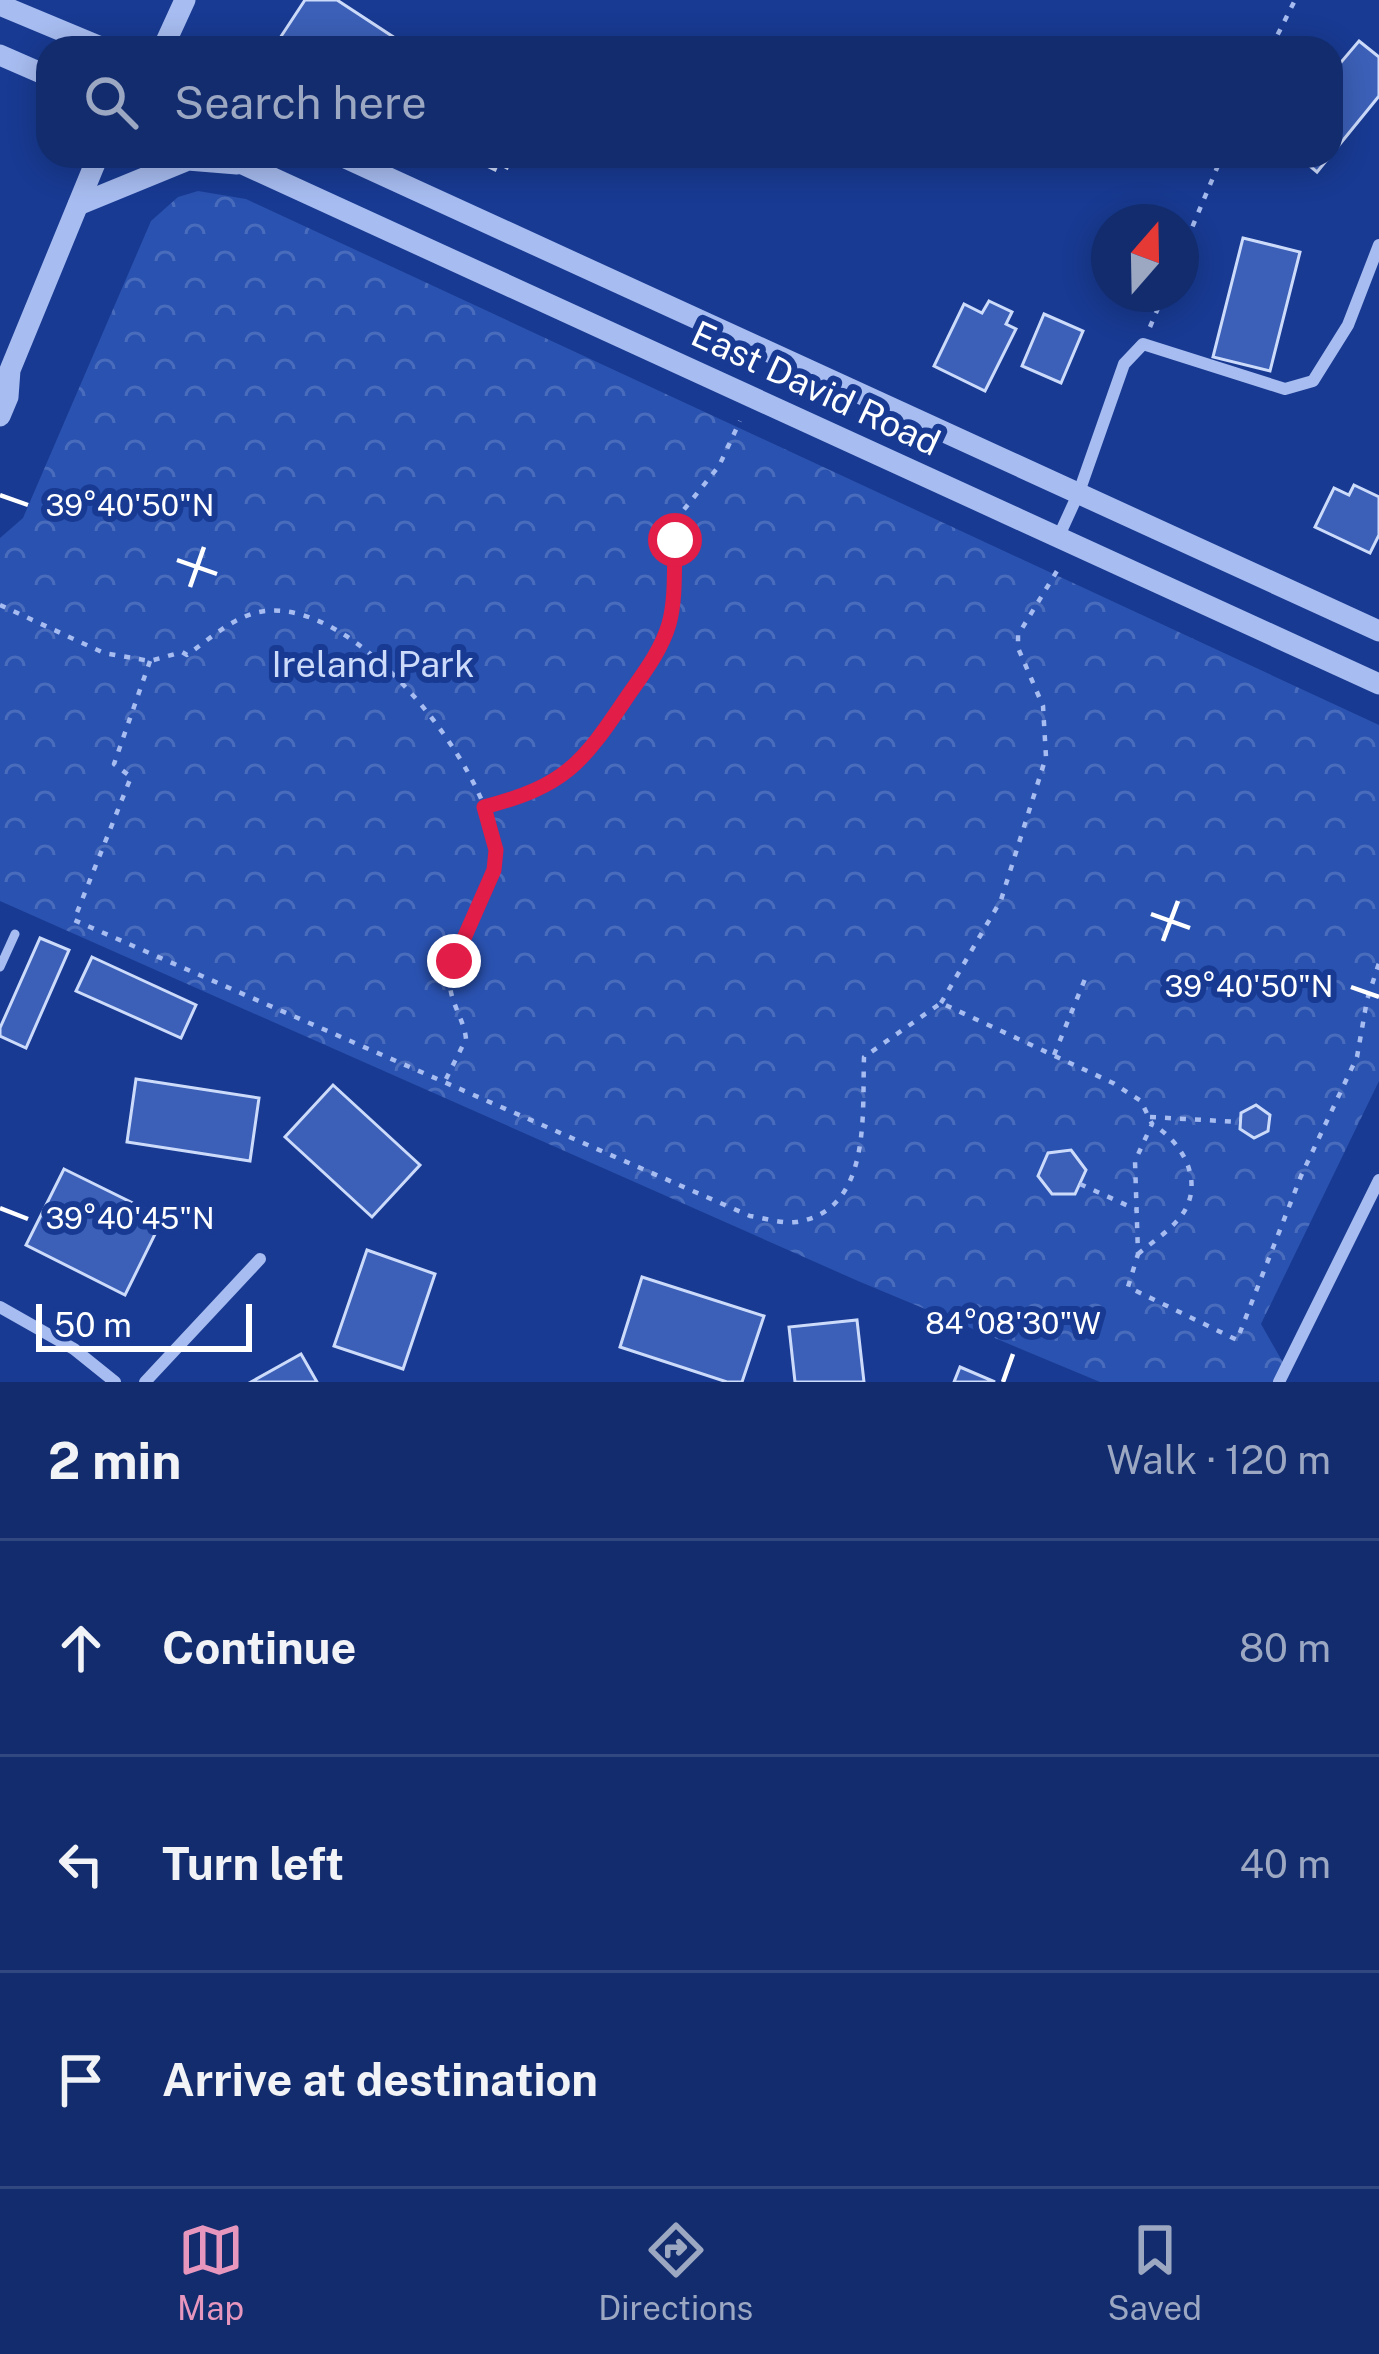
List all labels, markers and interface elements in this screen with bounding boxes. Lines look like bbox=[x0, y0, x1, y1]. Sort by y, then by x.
search box bbox=[36, 36, 1343, 168]
icon: search bbox=[78, 69, 144, 135]
text: Search here bbox=[174, 76, 427, 129]
north arrow bbox=[1091, 204, 1199, 312]
street label: East David Road bbox=[685, 312, 947, 464]
text: 39°40'50"N bbox=[46, 487, 214, 523]
route start bbox=[648, 513, 702, 567]
park label: Ireland Park bbox=[272, 643, 474, 685]
route end bbox=[427, 934, 481, 988]
text: 39°40'50"N bbox=[1165, 968, 1333, 1004]
text: 39°40'45"N bbox=[45, 1200, 215, 1236]
scale bar bbox=[36, 1298, 252, 1351]
text: 84°08'30"W bbox=[925, 1305, 1101, 1341]
text: 50 m bbox=[54, 1306, 132, 1344]
text: 2 min bbox=[48, 1431, 182, 1490]
text: Walk · 120 m bbox=[1107, 1437, 1331, 1483]
icon: ahead bbox=[48, 1615, 114, 1681]
text: Continue bbox=[162, 1621, 356, 1674]
text: 80 m bbox=[1239, 1625, 1331, 1671]
icon: left bbox=[48, 1831, 114, 1897]
text: Turn left bbox=[162, 1837, 344, 1890]
text: 40 m bbox=[1239, 1841, 1331, 1887]
icon: arrive bbox=[48, 2047, 114, 2113]
text: Arrive at destination bbox=[162, 2053, 598, 2106]
tab: Map bbox=[177, 2217, 244, 2327]
tab: Directions bbox=[598, 2217, 753, 2327]
tab: Saved bbox=[1108, 2217, 1202, 2327]

